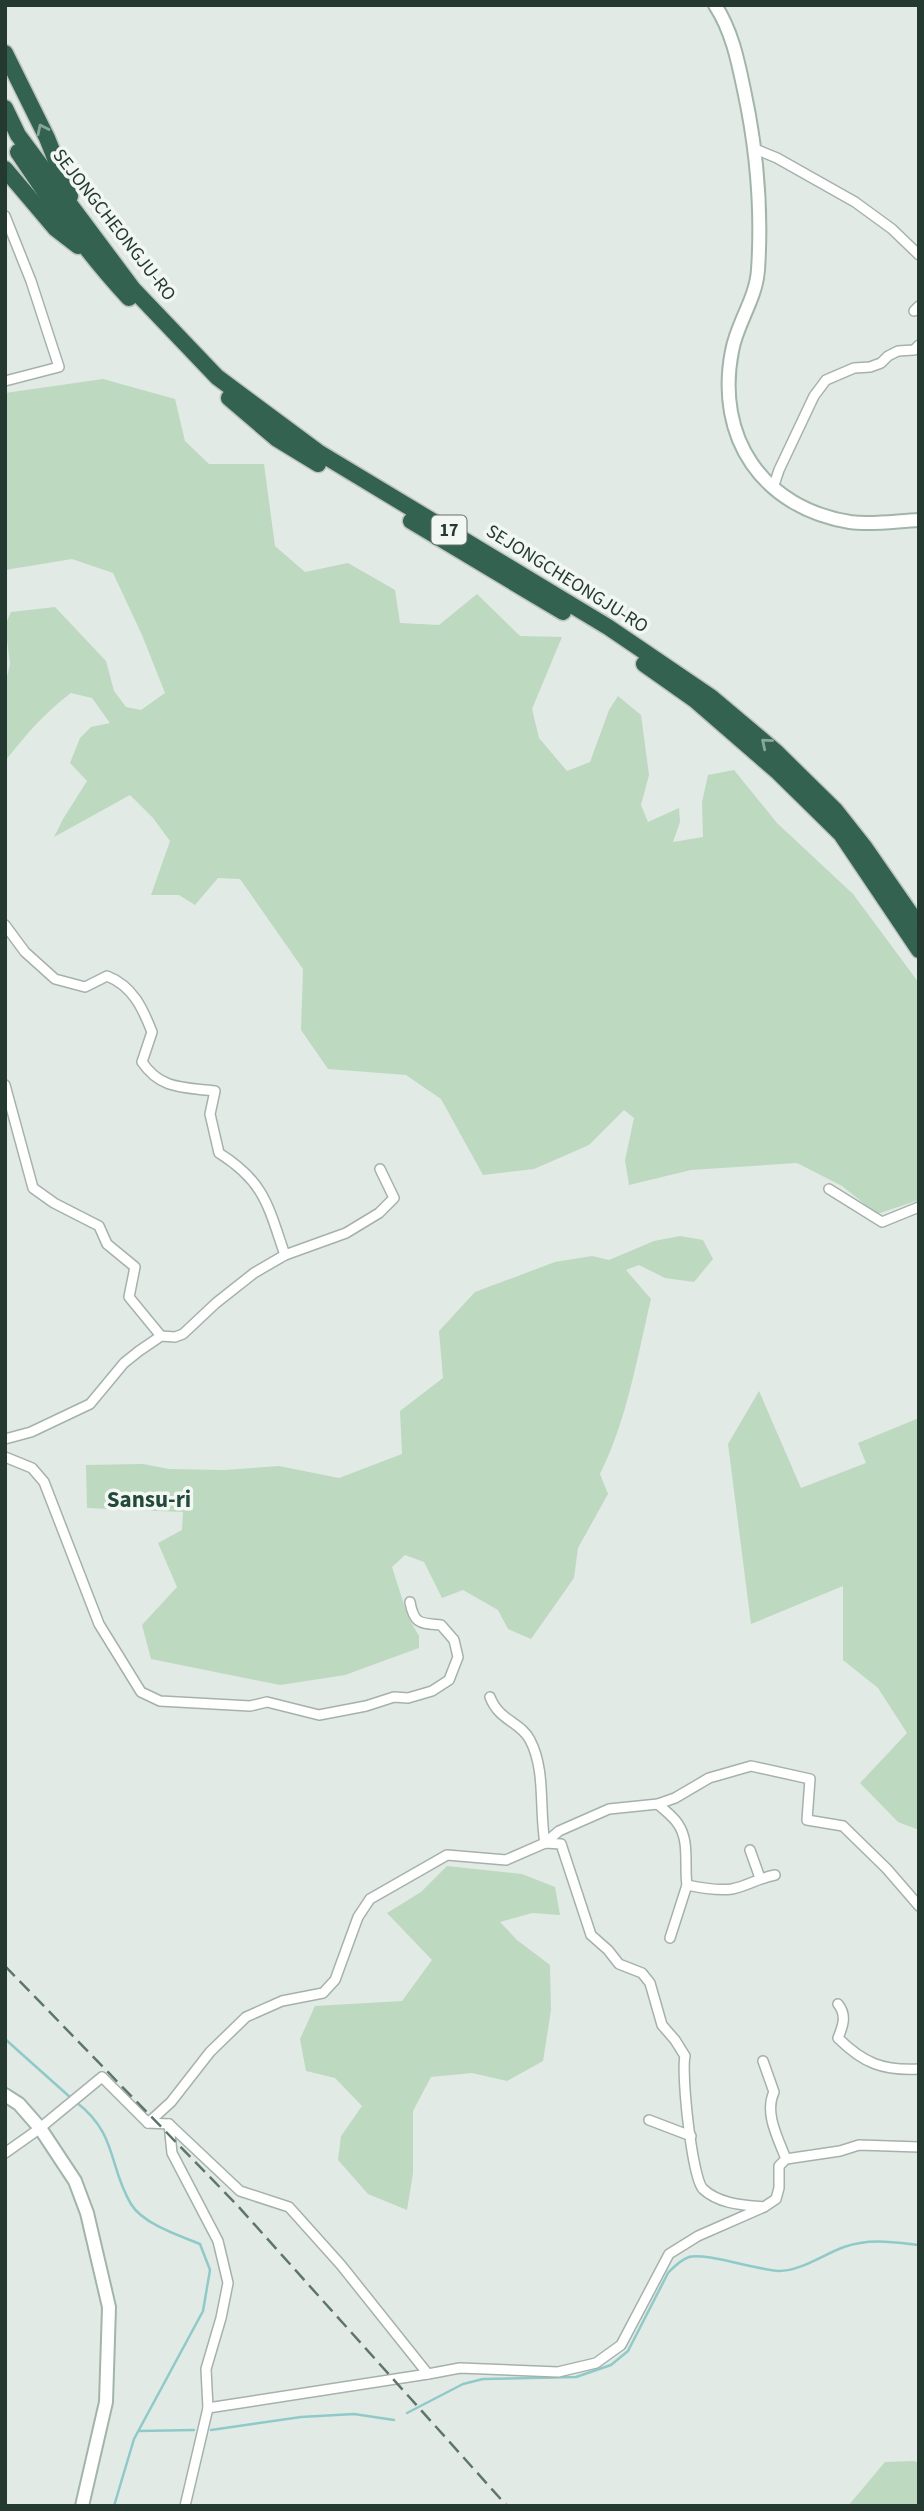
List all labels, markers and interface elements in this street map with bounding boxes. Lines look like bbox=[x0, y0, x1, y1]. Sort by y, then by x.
one-way arrow bbox=[37, 124, 51, 136]
street label: SEJONGCHEONGJU-RO bbox=[46, 143, 182, 307]
road number: 17 bbox=[432, 516, 466, 544]
street label: SEJONGCHEONGJU-RO bbox=[481, 518, 653, 640]
one-way arrow bbox=[761, 739, 774, 751]
district label: Sansu-ri bbox=[107, 1483, 191, 1516]

